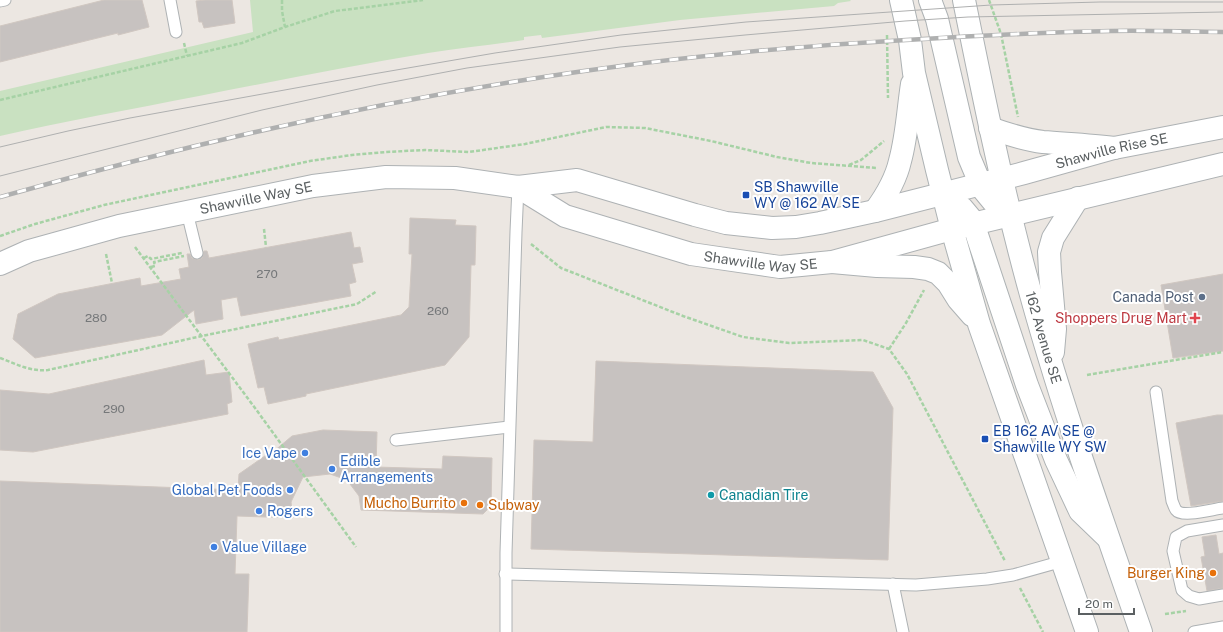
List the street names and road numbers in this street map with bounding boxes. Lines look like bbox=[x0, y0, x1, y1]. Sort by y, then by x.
street label: Shawville Rise SE bbox=[1053, 130, 1169, 172]
street label: Shawville Way SE bbox=[198, 178, 314, 217]
street label: Shawville Way SE bbox=[703, 248, 818, 275]
street label: 162 Avenue SE bbox=[1022, 290, 1065, 386]

